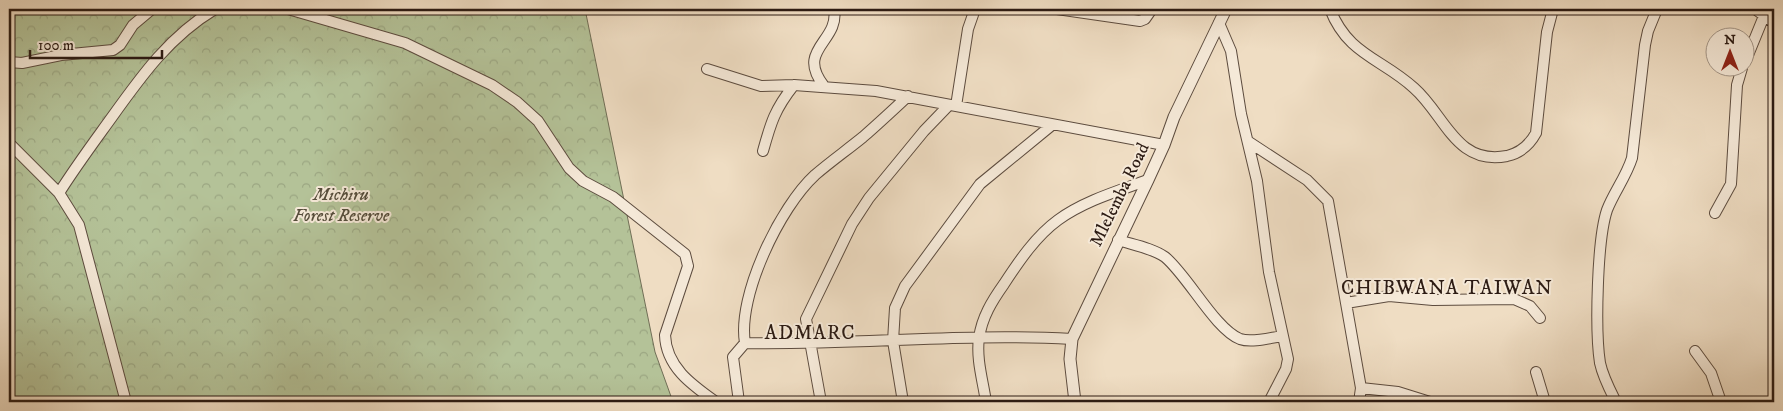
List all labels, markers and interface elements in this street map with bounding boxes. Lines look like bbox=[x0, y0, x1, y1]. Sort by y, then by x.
scale bar bbox=[30, 28, 162, 60]
north arrow bbox=[1706, 28, 1756, 78]
text: N bbox=[1724, 31, 1736, 49]
text: 100 m bbox=[38, 36, 74, 55]
street label: Mlelemba Road bbox=[1085, 140, 1155, 250]
park label: Michiru Forest Reserve bbox=[293, 184, 390, 227]
district label: CHIBWANA TAIWAN bbox=[1341, 276, 1553, 301]
district label: ADMARC bbox=[765, 321, 855, 346]

